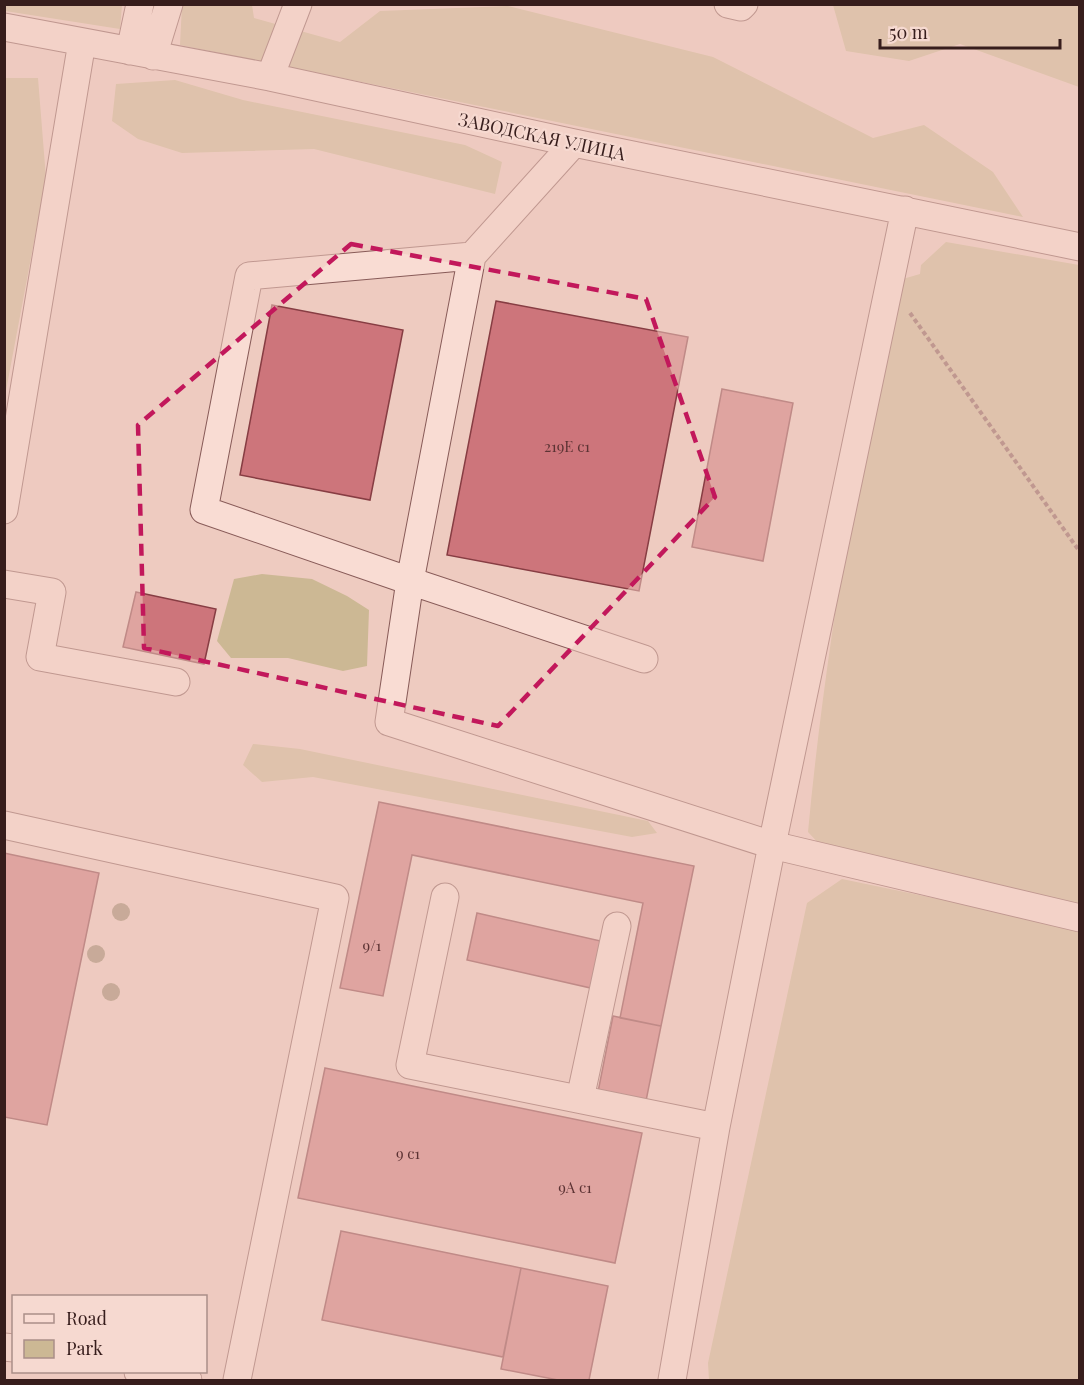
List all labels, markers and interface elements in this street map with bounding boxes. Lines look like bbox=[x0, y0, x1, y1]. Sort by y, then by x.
scale bar bbox=[880, 12, 1060, 50]
text: 50 m bbox=[889, 20, 928, 44]
street label: ЗАВОДСКАЯ УЛИЦА bbox=[456, 107, 628, 166]
house number: 219Е с1 bbox=[544, 436, 590, 456]
house number: 9/1 bbox=[363, 935, 382, 955]
house number: 9 с1 bbox=[396, 1143, 421, 1163]
house number: 9А с1 bbox=[558, 1177, 592, 1197]
legend bbox=[12, 1295, 207, 1373]
text: Road bbox=[66, 1306, 107, 1330]
text: Park bbox=[66, 1336, 103, 1360]

